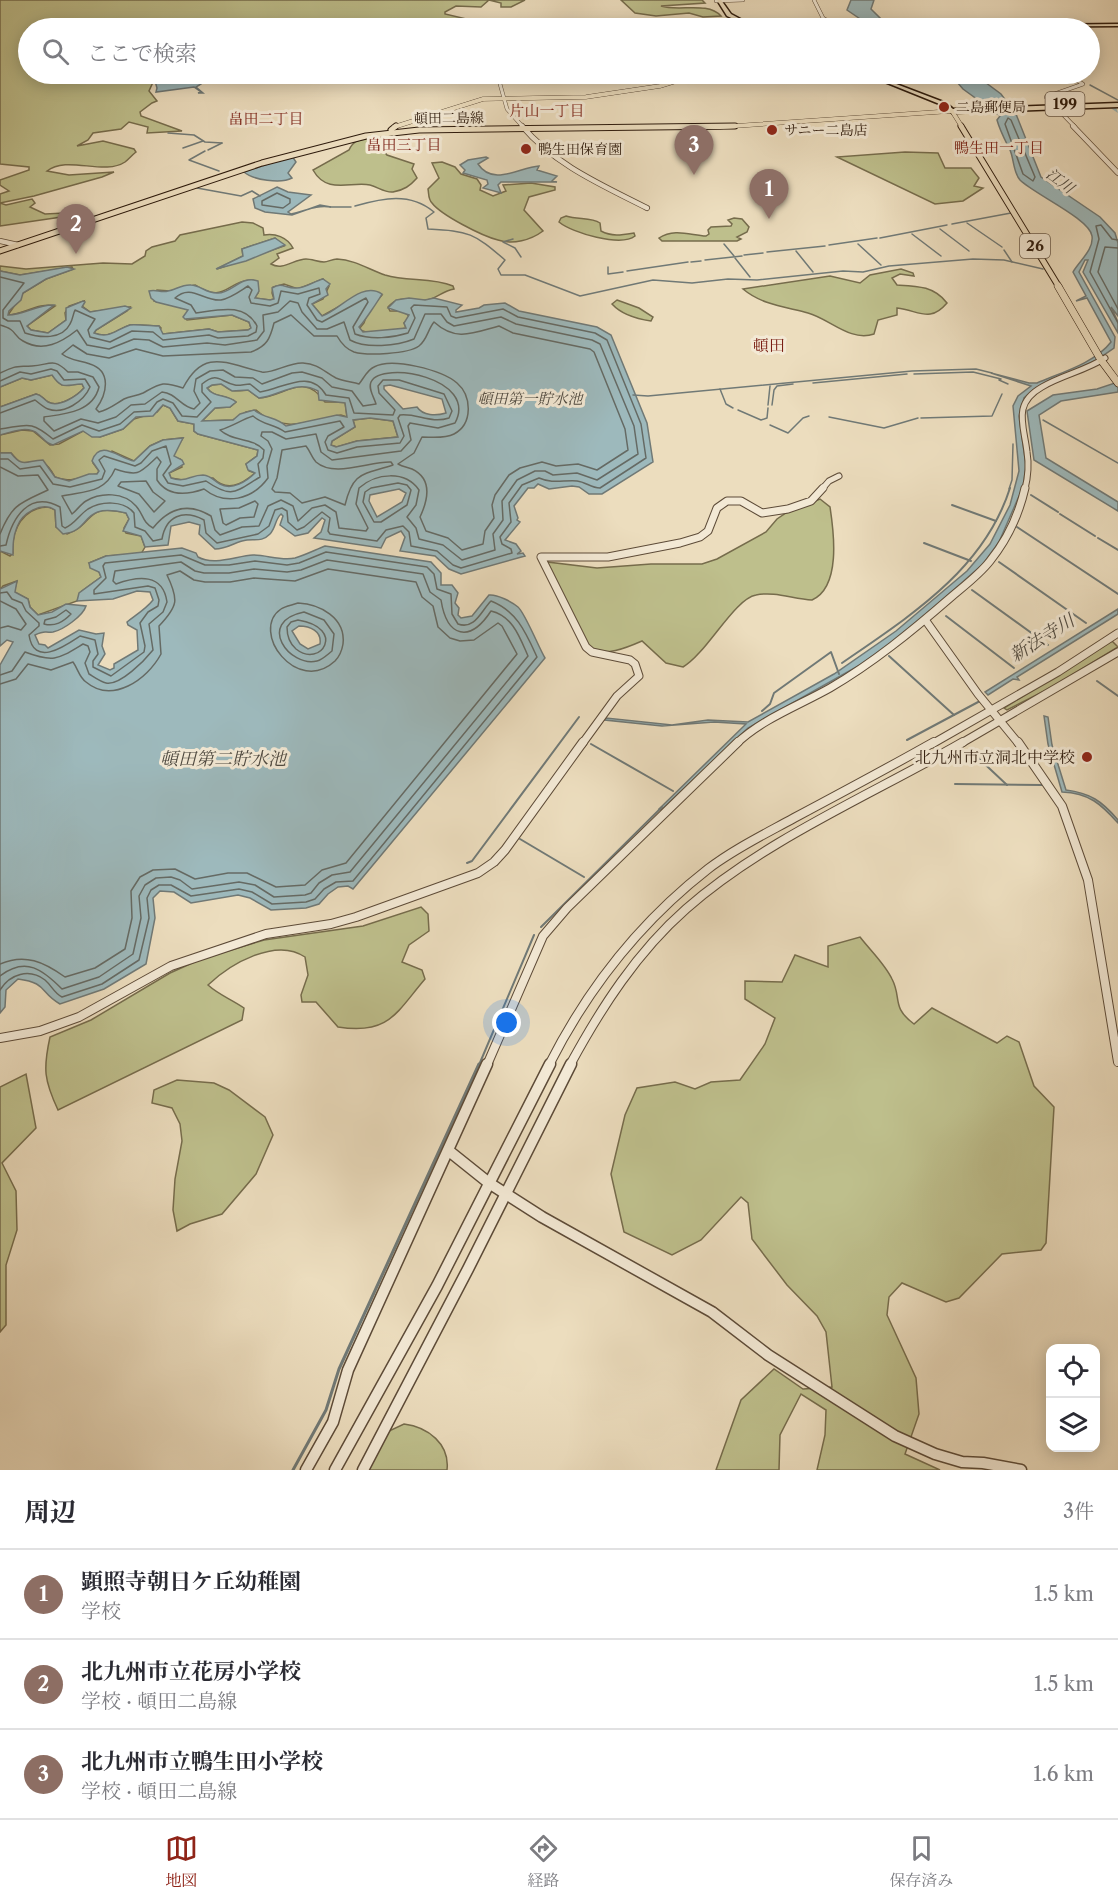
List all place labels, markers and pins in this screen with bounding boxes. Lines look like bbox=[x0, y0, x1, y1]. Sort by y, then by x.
place label: 二島郵便局 bbox=[956, 98, 1026, 116]
marker: 二島郵便局 bbox=[937, 100, 951, 114]
place label: サニー二島店 bbox=[784, 121, 867, 139]
marker: サニー二島店 bbox=[765, 123, 779, 137]
pin: 3 bbox=[674, 126, 714, 175]
place label: 鴨生田保育園 bbox=[538, 140, 622, 158]
marker: 鴨生田保育園 bbox=[519, 142, 533, 156]
pin: 1 bbox=[750, 170, 788, 219]
pin: 2 bbox=[56, 204, 96, 254]
place label: 北九州市立洞北中学校 bbox=[915, 747, 1075, 767]
marker: 北九州市立洞北中学校 bbox=[1080, 750, 1094, 764]

